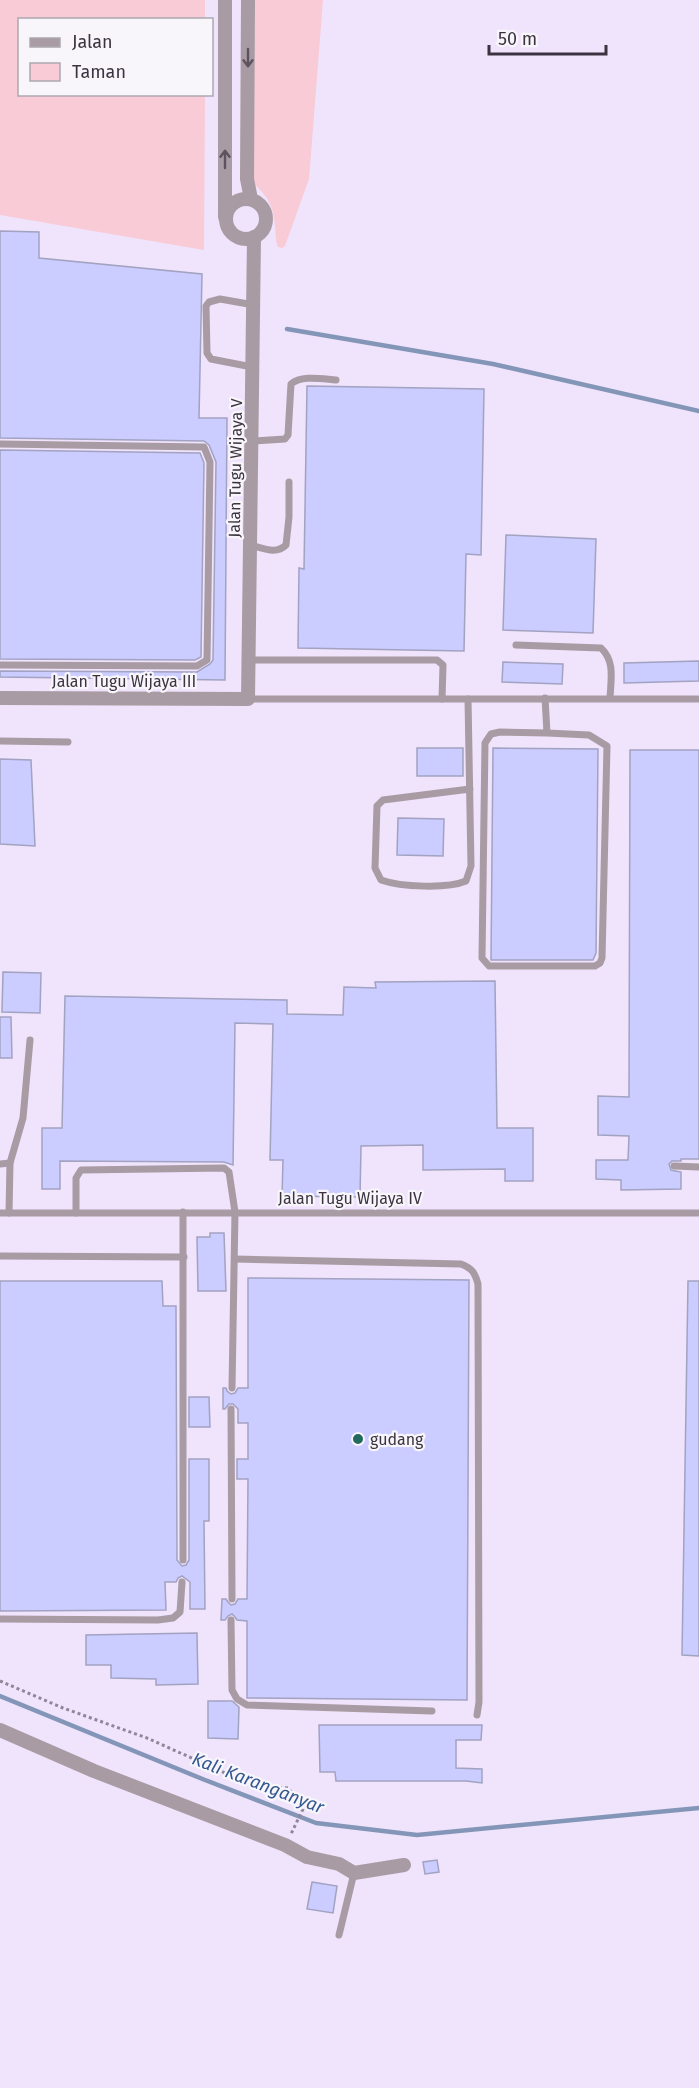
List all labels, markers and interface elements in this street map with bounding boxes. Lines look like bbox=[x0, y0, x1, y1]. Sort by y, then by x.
legend bbox=[18, 18, 213, 96]
scale bar bbox=[489, 18, 606, 56]
text: 50 m bbox=[498, 28, 537, 50]
text: Jalan bbox=[72, 31, 113, 53]
one-way arrow bbox=[242, 48, 254, 68]
text: Taman bbox=[72, 61, 126, 83]
one-way arrow bbox=[219, 149, 231, 169]
street label: Jalan Tugu Wijaya V bbox=[225, 398, 246, 538]
street label: Jalan Tugu Wijaya III bbox=[52, 672, 196, 691]
street label: Jalan Tugu Wijaya IV bbox=[278, 1189, 422, 1208]
place label: gudang bbox=[370, 1430, 424, 1449]
marker: gudang bbox=[351, 1432, 365, 1446]
water label: Kali Karanganyar bbox=[189, 1748, 328, 1819]

